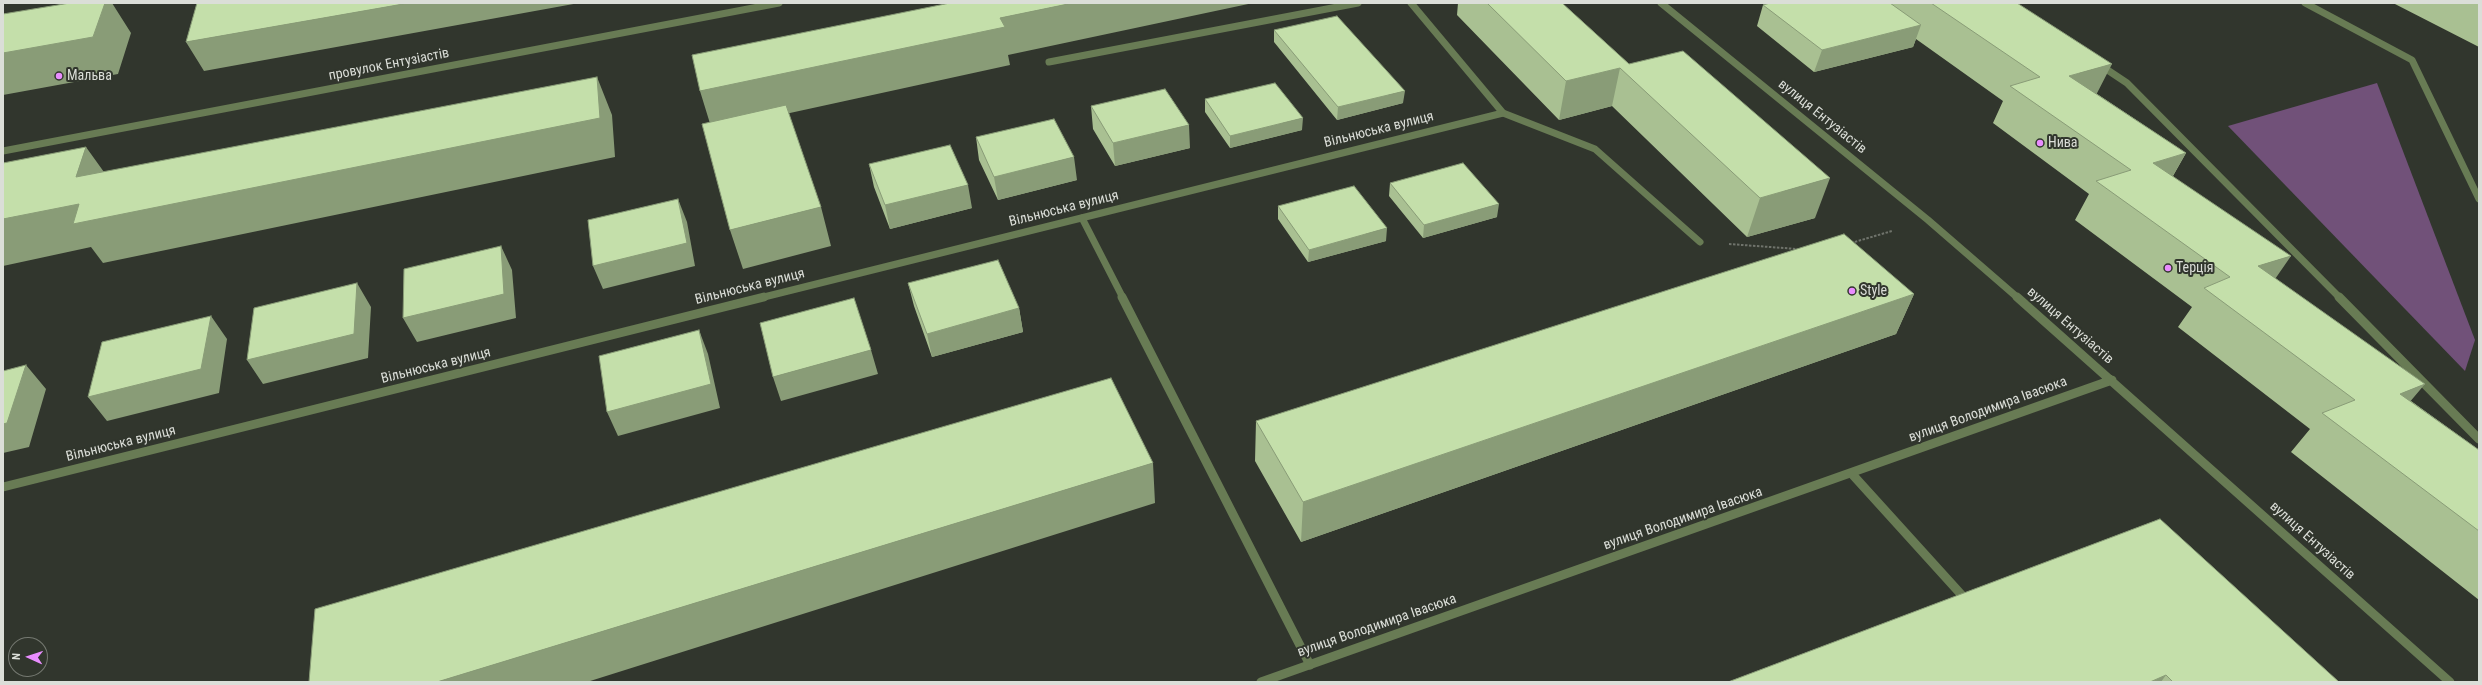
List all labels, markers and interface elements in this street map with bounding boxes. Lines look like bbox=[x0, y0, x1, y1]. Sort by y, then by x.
street label: провулок Ентузіастів bbox=[327, 45, 451, 85]
place label: Мальва bbox=[67, 68, 112, 84]
marker: Мальва bbox=[54, 71, 64, 81]
street label: вулиця Ентузіастів bbox=[1774, 76, 1870, 158]
street label: Вільнюська вулиця bbox=[1322, 108, 1436, 152]
place label: Нива bbox=[2048, 135, 2078, 151]
marker: Нива bbox=[2035, 138, 2045, 148]
street label: Вільнюська вулиця bbox=[1007, 187, 1121, 231]
place label: Терція bbox=[2176, 260, 2213, 276]
marker: Терція bbox=[2163, 263, 2173, 273]
street label: Вільнюська вулиця bbox=[693, 265, 807, 309]
place label: Style bbox=[1860, 283, 1887, 299]
street label: вулиця Ентузіастів bbox=[2023, 284, 2117, 368]
marker: Style bbox=[1847, 286, 1857, 296]
street label: Вільнюська вулиця bbox=[379, 344, 493, 388]
street label: вулиця Володимира Івасюка bbox=[1907, 374, 2069, 446]
street label: Вільнюська вулиця bbox=[64, 422, 178, 466]
street label: вулиця Володимира Івасюка bbox=[1601, 484, 1765, 554]
street label: вулиця Ентузіастів bbox=[2266, 498, 2358, 584]
street label: вулиця Володимира Івасюка bbox=[1295, 591, 1459, 661]
north arrow bbox=[8, 637, 48, 677]
text: N bbox=[10, 653, 23, 660]

